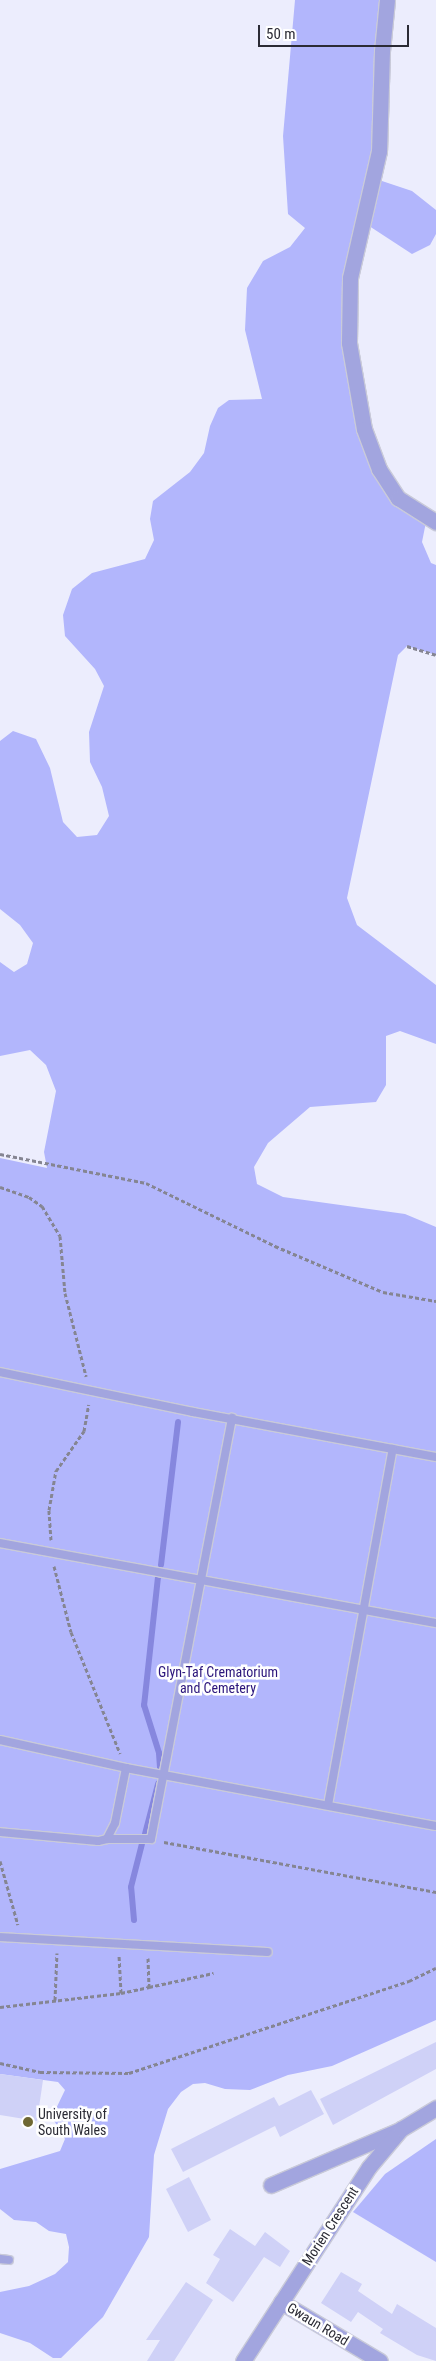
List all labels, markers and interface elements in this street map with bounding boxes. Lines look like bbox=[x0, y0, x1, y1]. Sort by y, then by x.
scale bar bbox=[261, 15, 412, 47]
text: 50 m bbox=[266, 25, 296, 43]
park label: Glyn-Taf Crematorium and Cemetery bbox=[158, 1664, 278, 1696]
place label: University of South Wales bbox=[38, 2106, 107, 2138]
marker: University of South Wales bbox=[22, 2116, 34, 2128]
street label: Morien Crescent bbox=[298, 2183, 362, 2269]
street label: Gwaun Road bbox=[284, 2299, 352, 2349]

